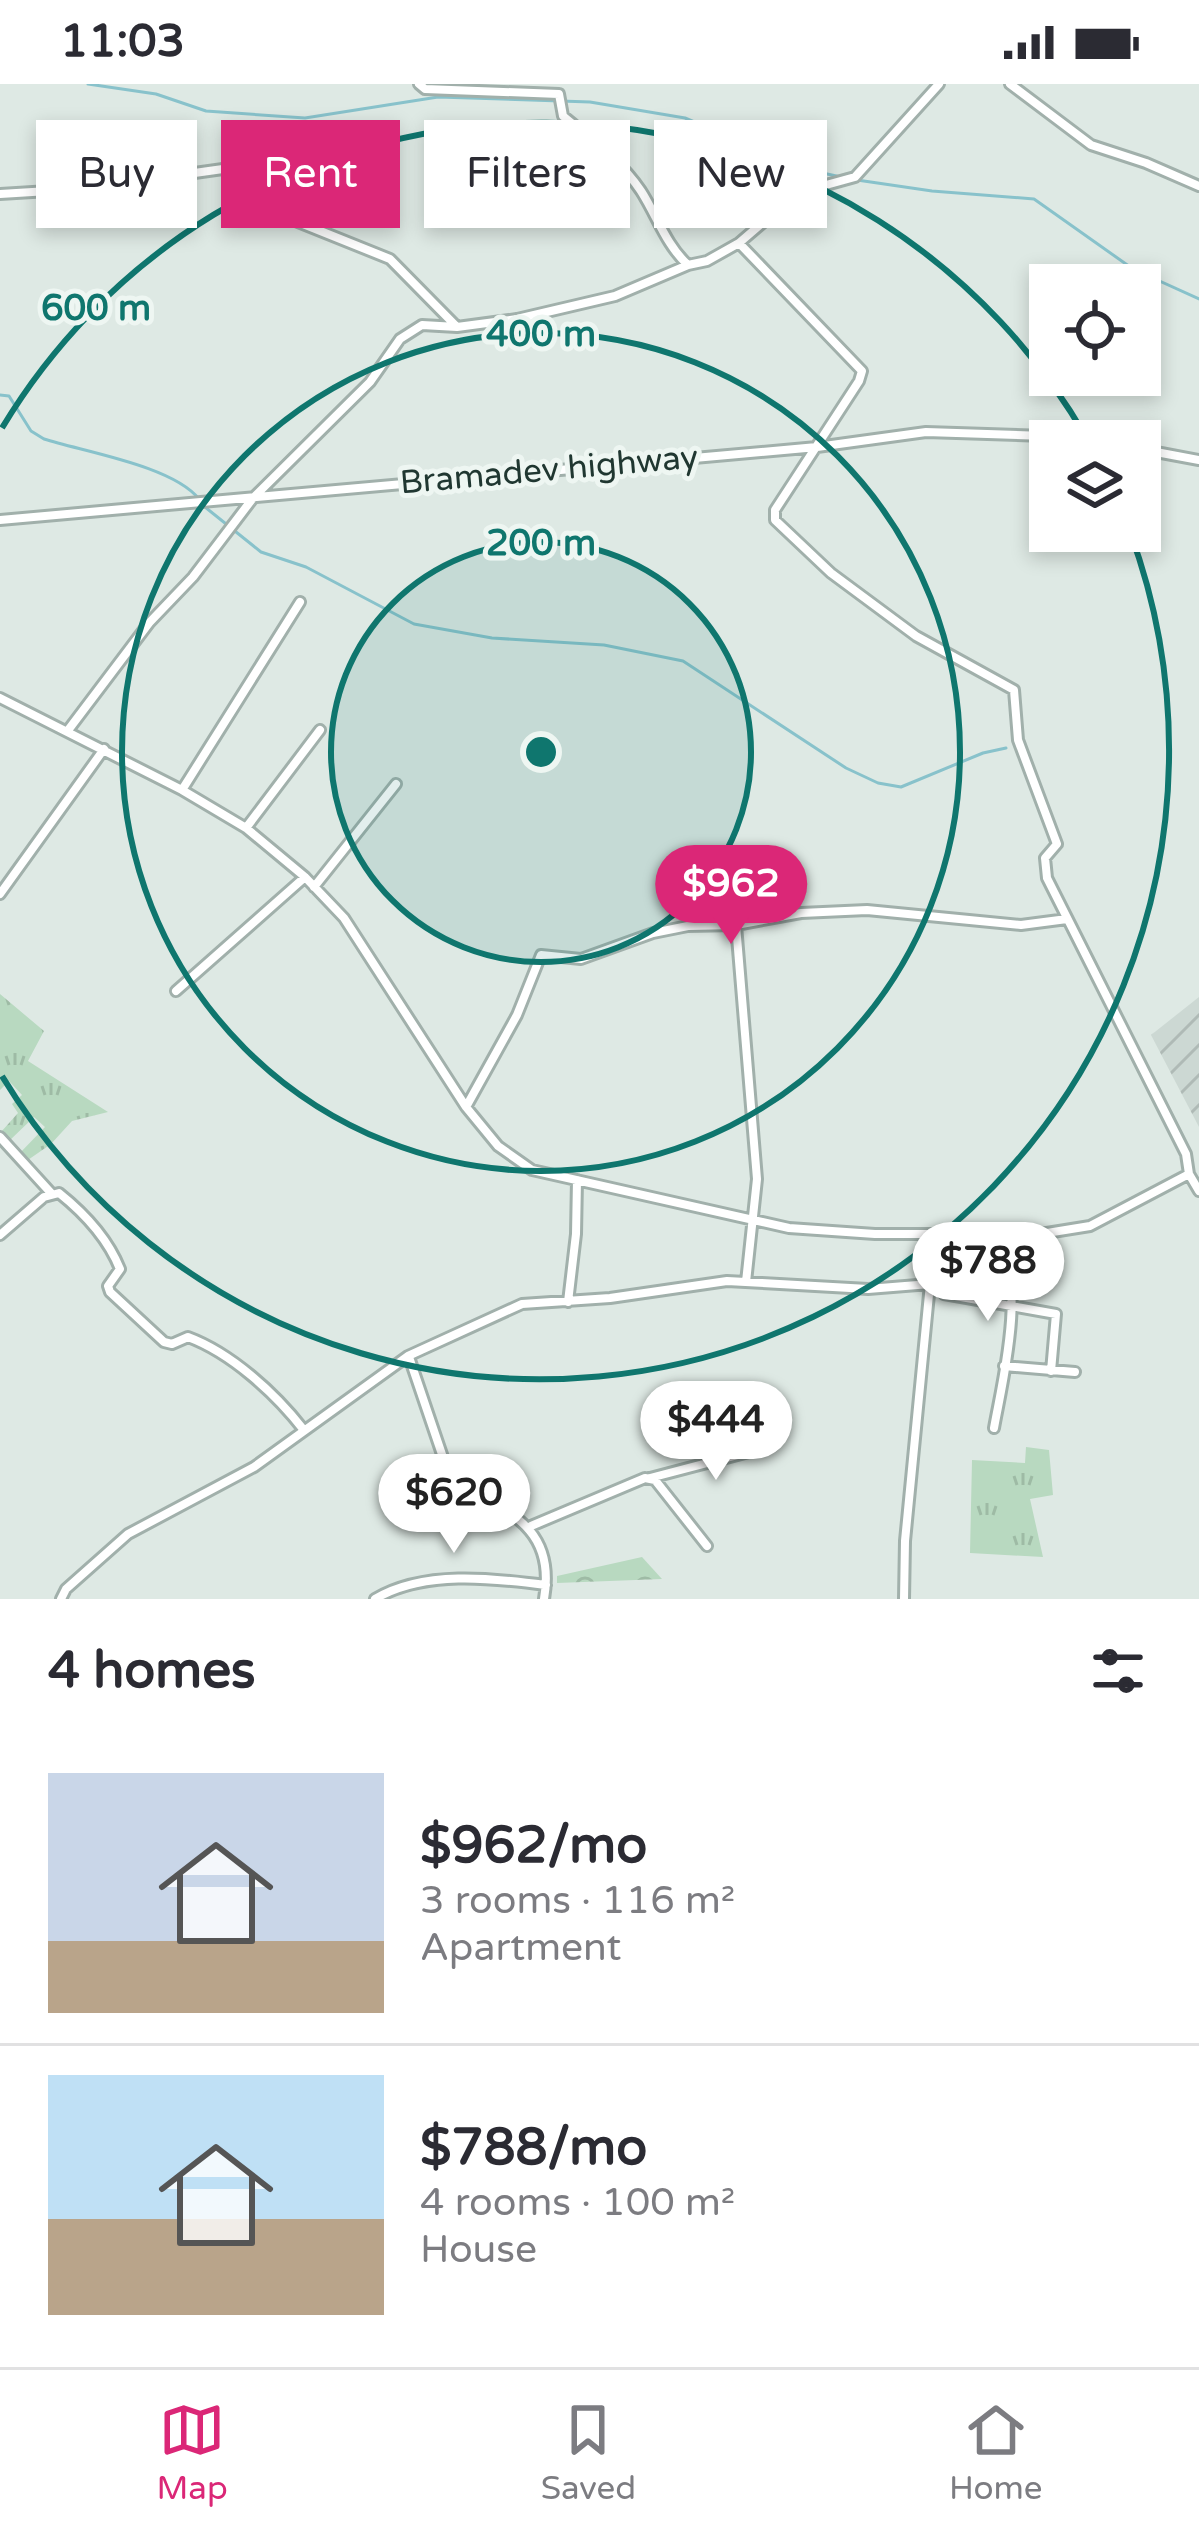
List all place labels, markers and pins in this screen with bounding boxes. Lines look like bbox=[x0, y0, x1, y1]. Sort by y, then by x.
centre of rings bbox=[520, 731, 562, 773]
pin: $962 bbox=[660, 845, 802, 947]
pin: $788 bbox=[917, 1222, 1059, 1324]
pin: $444 bbox=[645, 1381, 787, 1483]
pin: $620 bbox=[383, 1454, 525, 1556]

